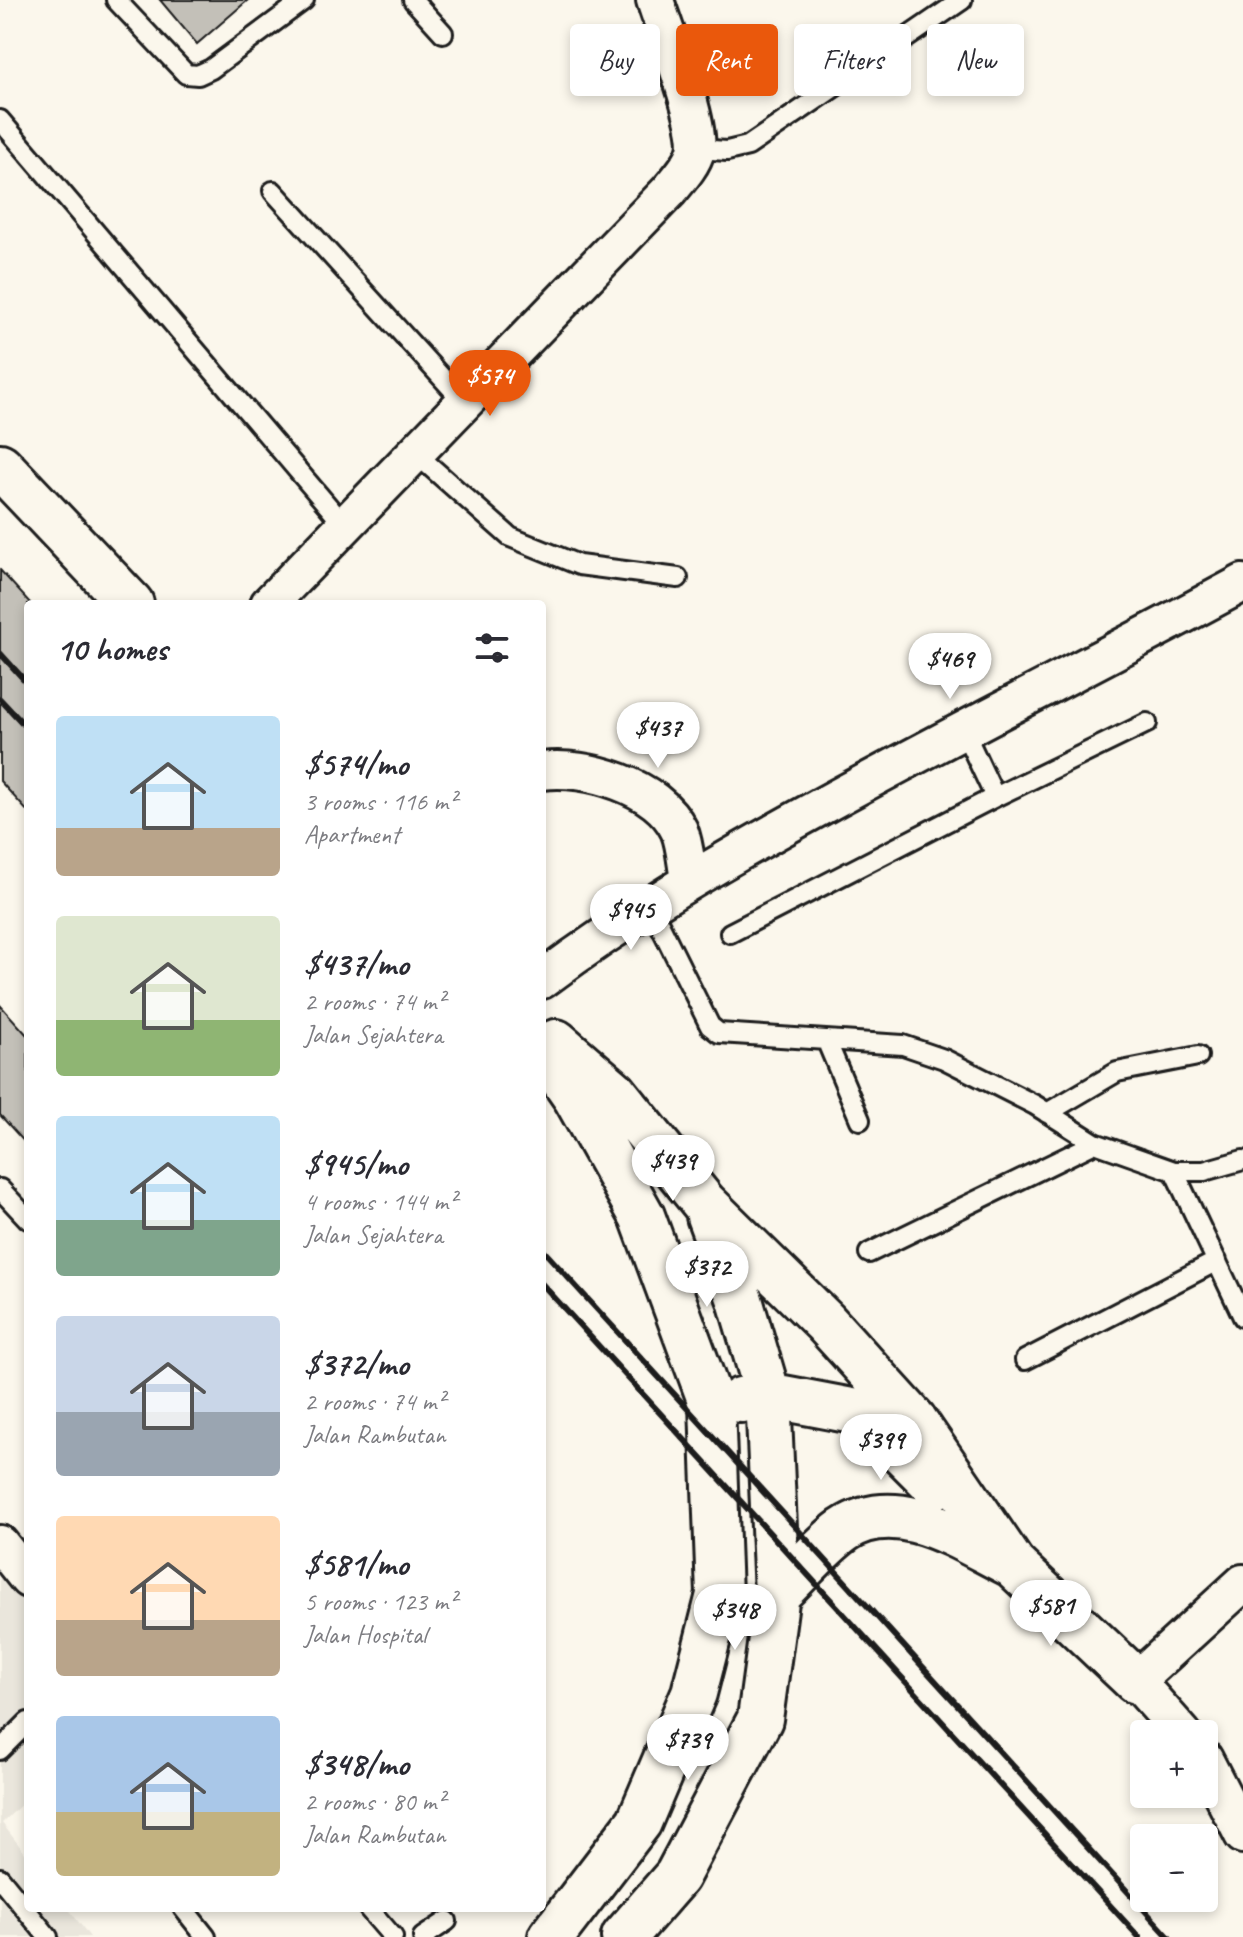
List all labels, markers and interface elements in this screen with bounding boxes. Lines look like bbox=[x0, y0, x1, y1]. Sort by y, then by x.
chip: Buy bbox=[570, 24, 660, 96]
chip: Rent bbox=[676, 24, 778, 96]
chip: Filters bbox=[794, 24, 911, 96]
chip: New bbox=[927, 24, 1024, 96]
pin: $574 bbox=[443, 350, 537, 418]
text: $574 bbox=[467, 359, 513, 392]
icon: filters bbox=[470, 626, 514, 670]
text: 10 homes bbox=[56, 627, 167, 670]
pin: $469 bbox=[903, 633, 997, 701]
text: $469 bbox=[926, 642, 974, 675]
pin: $437 bbox=[611, 702, 705, 770]
text: $437 bbox=[635, 711, 681, 744]
text: $574/mo bbox=[304, 742, 408, 785]
icon: home bbox=[120, 748, 216, 844]
text: 3 rooms · 116 m² bbox=[304, 785, 456, 818]
text: Apartment bbox=[304, 818, 400, 851]
pin: $945 bbox=[584, 884, 678, 952]
text: $945 bbox=[608, 893, 654, 926]
text: $437/mo bbox=[304, 942, 409, 985]
icon: home bbox=[120, 948, 216, 1044]
text: 2 rooms · 74 m² bbox=[304, 985, 445, 1018]
text: Jalan Sejahtera bbox=[304, 1018, 443, 1051]
pin: $439 bbox=[626, 1135, 720, 1203]
text: $945/mo bbox=[304, 1142, 408, 1185]
text: $439 bbox=[650, 1144, 696, 1177]
icon: home bbox=[120, 1148, 216, 1244]
text: 4 rooms · 144 m² bbox=[304, 1185, 456, 1218]
text: Jalan Sejahtera bbox=[304, 1218, 443, 1251]
pin: $372 bbox=[660, 1241, 754, 1309]
text: $372 bbox=[684, 1250, 730, 1283]
text: $372/mo bbox=[304, 1342, 409, 1385]
icon: home bbox=[120, 1348, 216, 1444]
text: 2 rooms · 74 m² bbox=[304, 1385, 445, 1418]
pin: $399 bbox=[834, 1414, 928, 1482]
text: Jalan Rambutan bbox=[304, 1418, 445, 1451]
text: $399 bbox=[858, 1423, 904, 1456]
text: $581/mo bbox=[304, 1542, 408, 1585]
icon: home bbox=[120, 1548, 216, 1644]
pin: $581 bbox=[1004, 1580, 1098, 1648]
pin: $348 bbox=[688, 1584, 782, 1652]
text: 5 rooms · 123 m² bbox=[304, 1585, 456, 1618]
text: $581 bbox=[1028, 1589, 1074, 1622]
text: $348 bbox=[712, 1593, 758, 1626]
text: Jalan Hospital bbox=[304, 1618, 427, 1651]
pin: $739 bbox=[641, 1714, 735, 1782]
map controls bbox=[1130, 1720, 1218, 1912]
button: + bbox=[1130, 1720, 1218, 1808]
text: $739 bbox=[665, 1723, 711, 1756]
text: $348/mo bbox=[304, 1742, 409, 1785]
icon: home bbox=[120, 1748, 216, 1844]
text: 2 rooms · 80 m² bbox=[304, 1785, 445, 1818]
text: Jalan Rambutan bbox=[304, 1818, 445, 1851]
button: − bbox=[1130, 1824, 1218, 1912]

